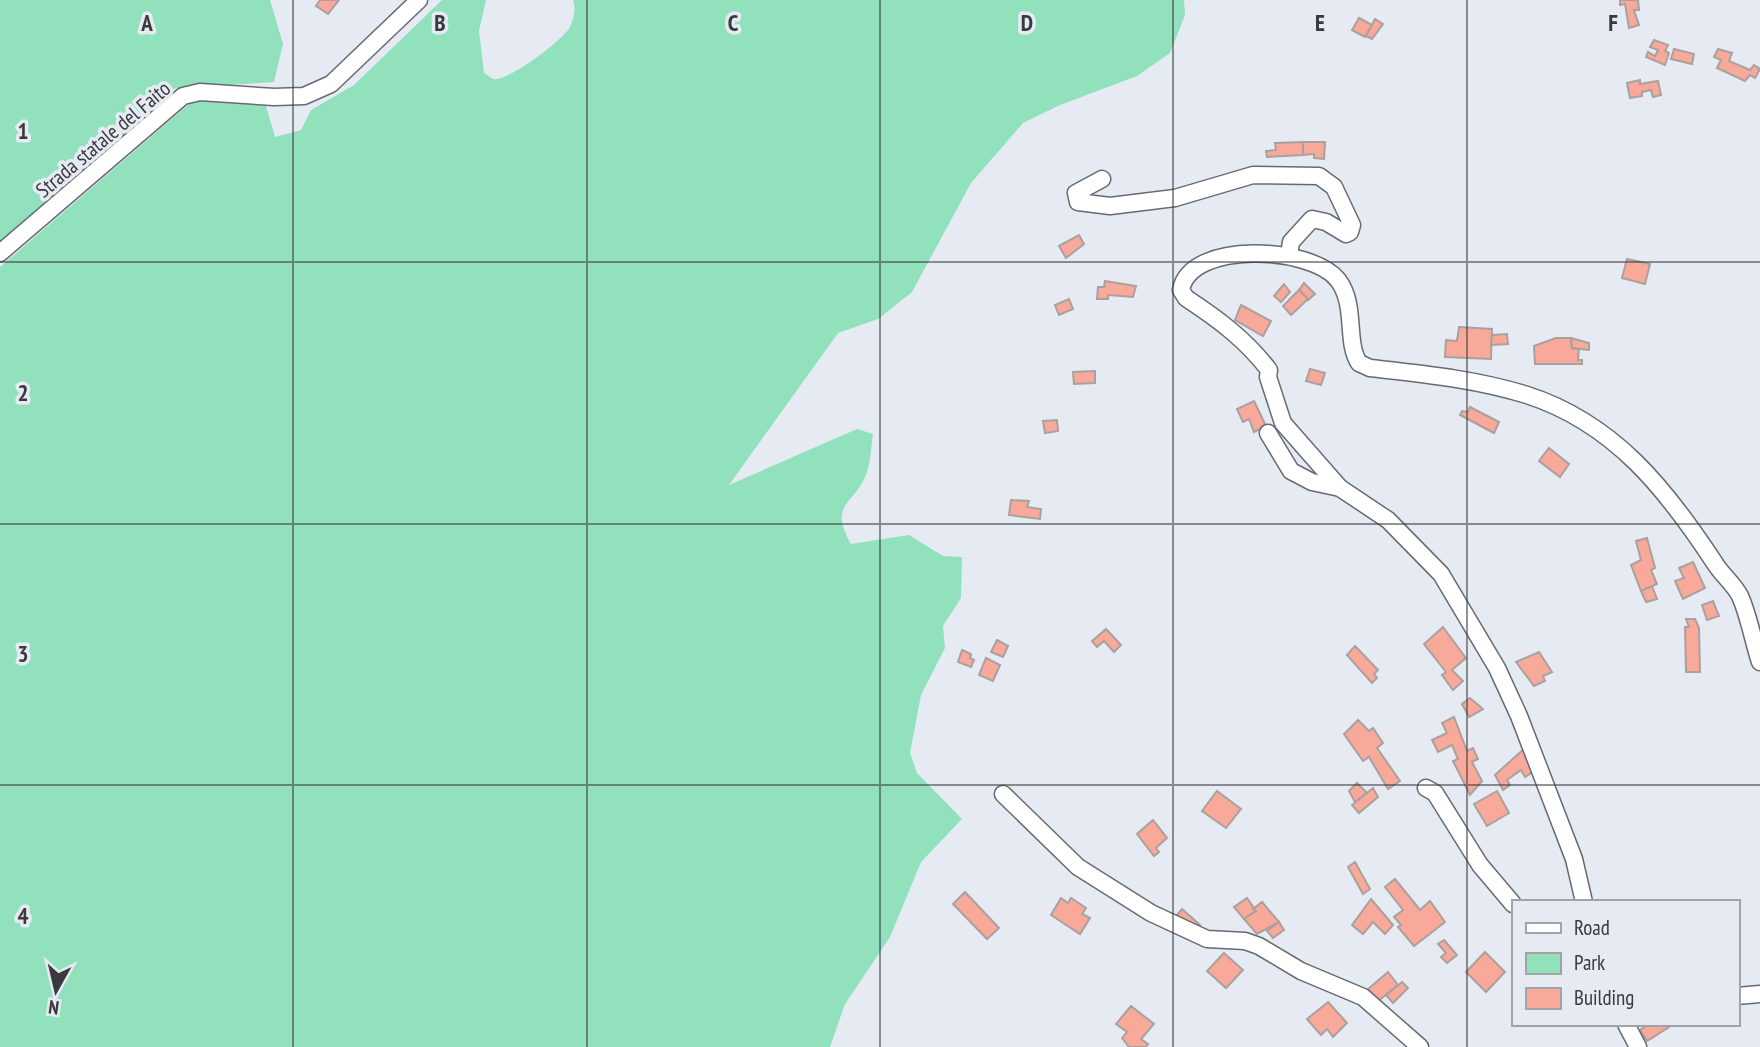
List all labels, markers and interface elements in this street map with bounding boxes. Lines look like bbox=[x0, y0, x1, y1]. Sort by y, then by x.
text: A bbox=[140, 8, 153, 37]
text: B bbox=[434, 8, 446, 37]
text: C bbox=[728, 8, 739, 37]
text: D bbox=[1021, 8, 1033, 37]
text: E bbox=[1315, 8, 1325, 37]
text: F bbox=[1608, 8, 1618, 37]
street label: Strada statale del Faito bbox=[30, 75, 176, 203]
text: 1 bbox=[18, 116, 29, 145]
text: 2 bbox=[18, 378, 29, 407]
text: 3 bbox=[18, 639, 29, 668]
legend bbox=[1512, 900, 1739, 1026]
text: 4 bbox=[18, 901, 29, 930]
text: Road bbox=[1574, 914, 1610, 941]
text: Park bbox=[1574, 949, 1605, 976]
north arrow bbox=[21, 956, 91, 1026]
text: Building bbox=[1574, 984, 1634, 1011]
text: N bbox=[47, 995, 60, 1020]

